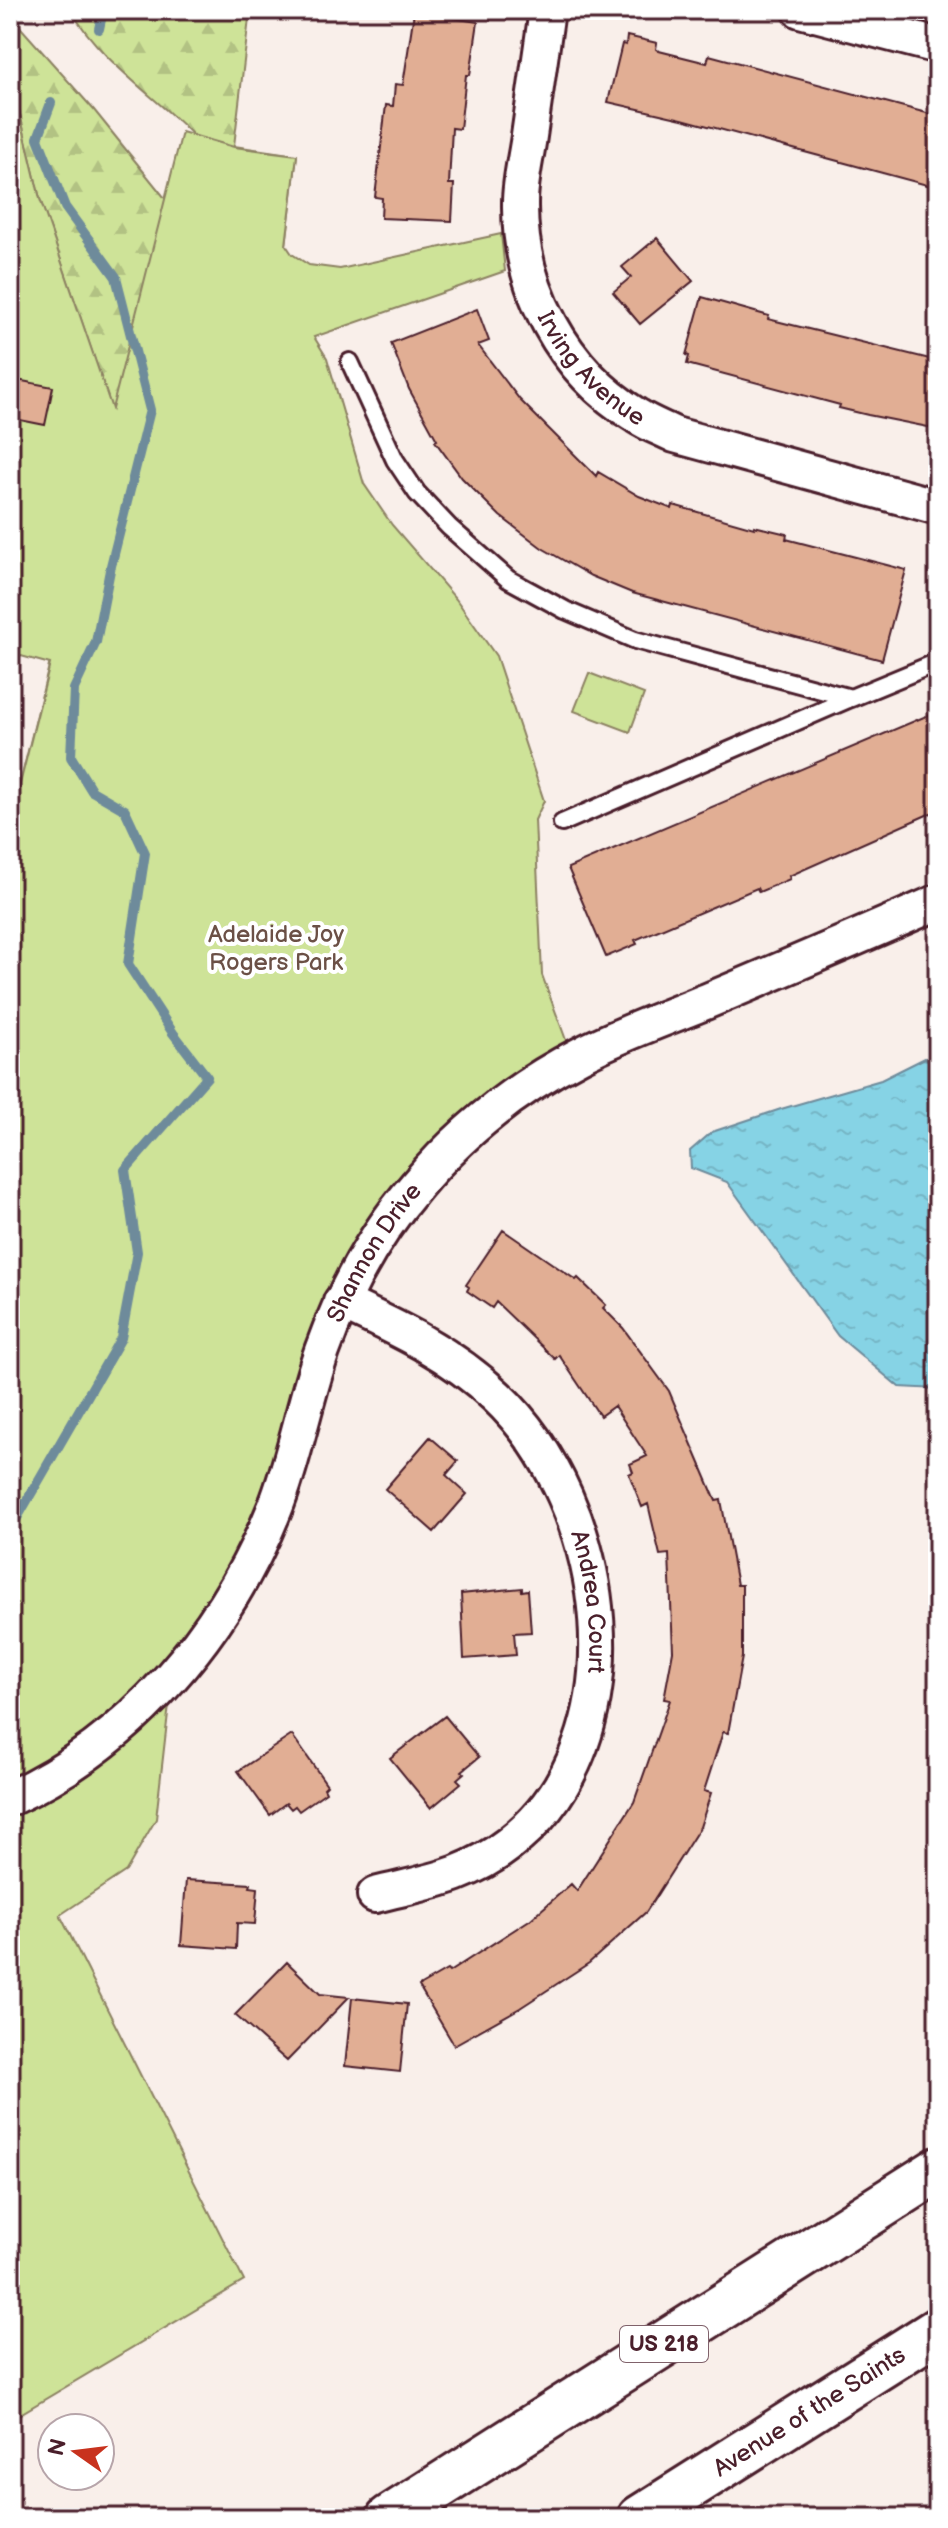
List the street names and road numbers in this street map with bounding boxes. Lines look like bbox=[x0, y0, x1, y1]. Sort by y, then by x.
street label: Irving Avenue bbox=[531, 306, 650, 432]
street label: Shannon Drive bbox=[320, 1177, 427, 1327]
street label: Andrea Court bbox=[565, 1526, 612, 1675]
road number: US 218 bbox=[620, 2326, 708, 2362]
street label: Avenue of the Saints bbox=[708, 2340, 911, 2483]

